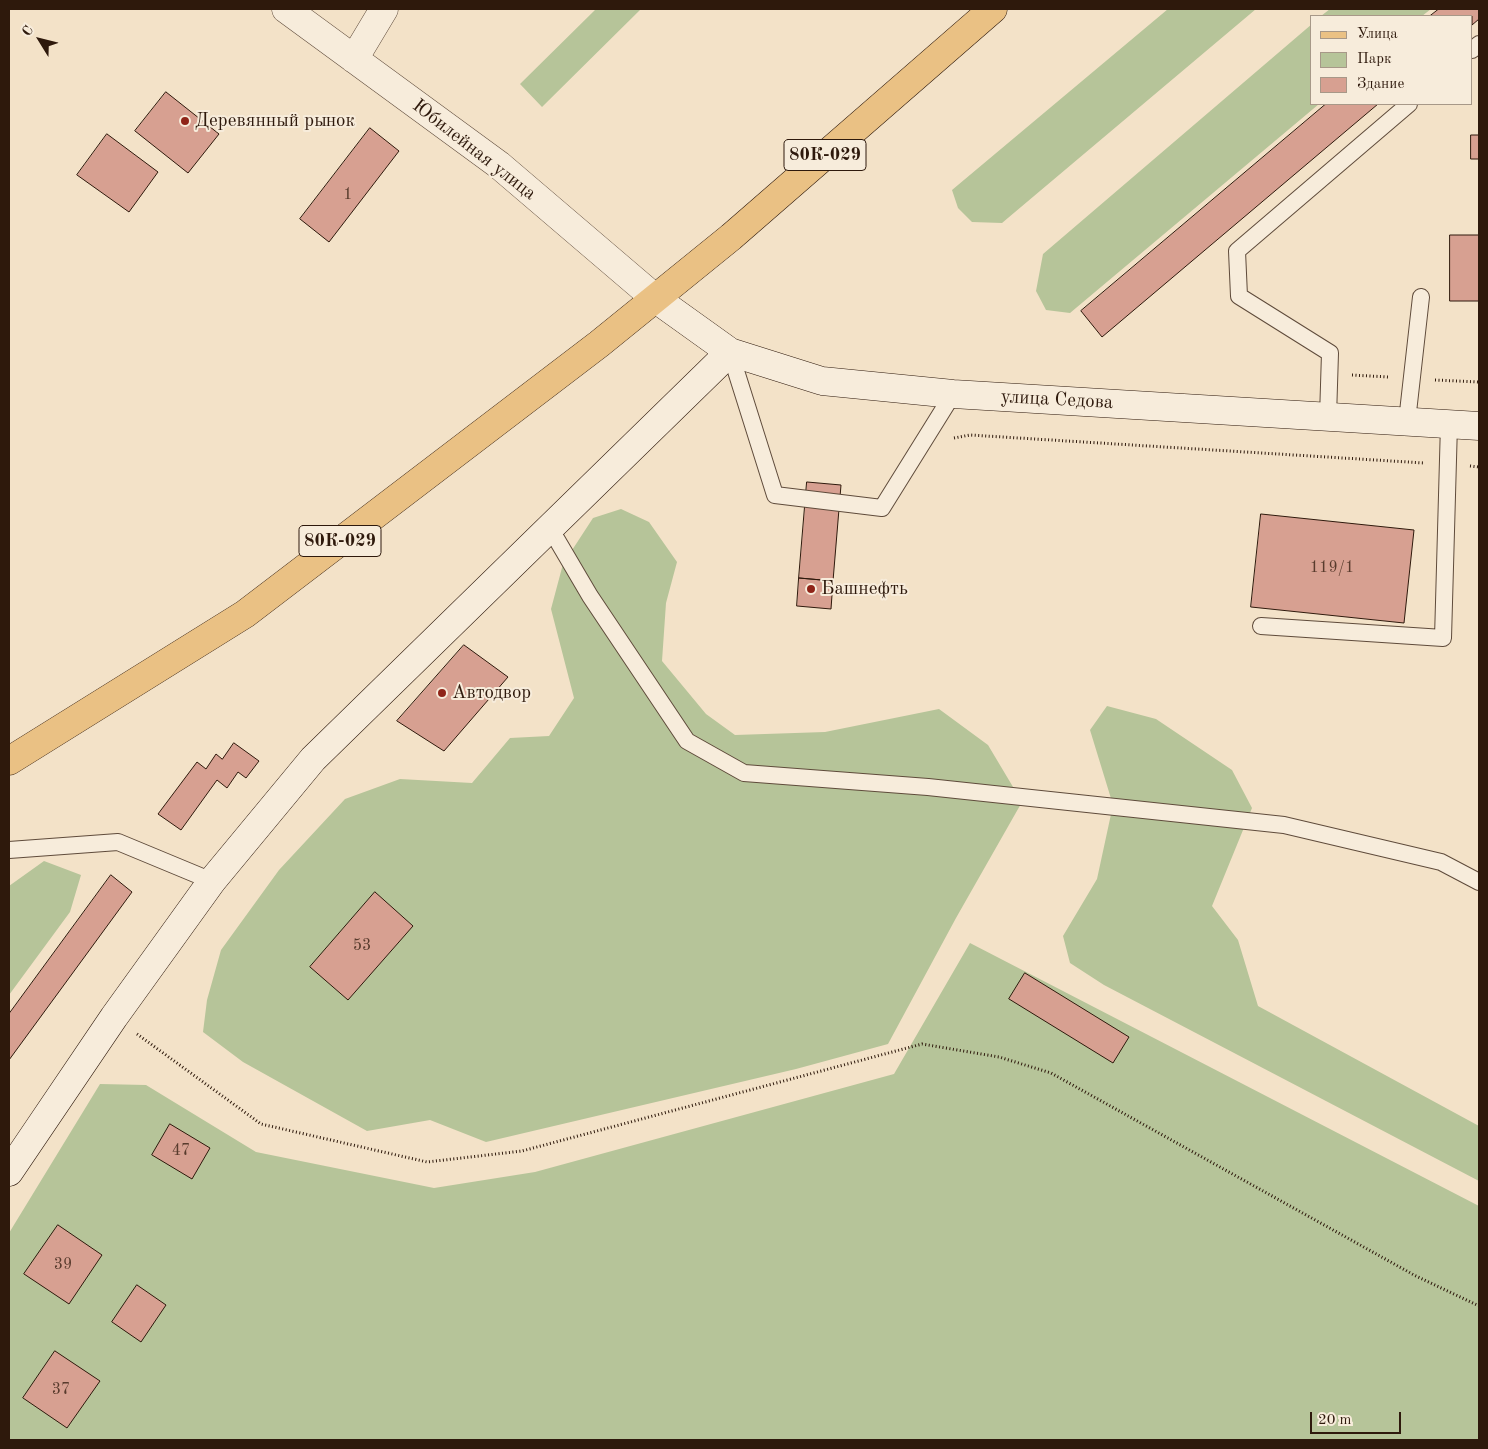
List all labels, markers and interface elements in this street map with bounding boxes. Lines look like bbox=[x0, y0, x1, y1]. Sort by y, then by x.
north arrow bbox=[15, 15, 65, 65]
legend bbox=[1310, 15, 1473, 105]
text: С bbox=[19, 23, 36, 39]
text: Улица bbox=[1357, 27, 1398, 42]
text: Парк bbox=[1357, 52, 1392, 67]
text: Здание bbox=[1357, 77, 1404, 92]
street label: Юбилейная улица bbox=[408, 95, 540, 205]
place label: Деревянный рынок bbox=[195, 110, 355, 132]
marker: Деревянный рынок bbox=[179, 115, 191, 127]
road number: 80К-029 bbox=[784, 140, 866, 170]
house number: 1 bbox=[343, 185, 353, 205]
street label: улица Седова bbox=[1000, 386, 1114, 414]
road number: 80К-029 bbox=[299, 526, 381, 556]
house number: 119/1 bbox=[1310, 558, 1354, 578]
place label: Башнефть bbox=[821, 578, 908, 600]
marker: Башнефть bbox=[805, 583, 817, 595]
place label: Автодвор bbox=[452, 682, 531, 704]
marker: Автодвор bbox=[436, 687, 448, 699]
house number: 53 bbox=[353, 936, 371, 956]
house number: 47 bbox=[172, 1141, 190, 1161]
house number: 39 bbox=[54, 1255, 72, 1275]
house number: 37 bbox=[52, 1380, 70, 1400]
scale bar bbox=[1313, 1402, 1404, 1434]
text: 20 m bbox=[1318, 1413, 1352, 1428]

